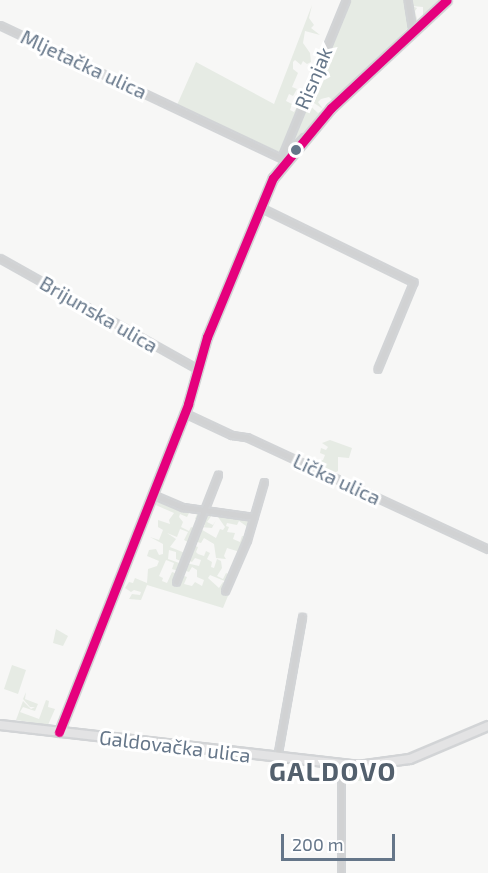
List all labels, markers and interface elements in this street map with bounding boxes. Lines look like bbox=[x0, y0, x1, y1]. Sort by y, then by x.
street label: Mljetačka ulica bbox=[17, 24, 151, 104]
street label: Risnjak bbox=[289, 43, 337, 113]
unlabelled marker bbox=[290, 144, 302, 156]
street label: Brijunska ulica bbox=[36, 271, 162, 357]
street label: Lička ulica bbox=[289, 448, 385, 510]
street label: Galdovačka ulica bbox=[98, 725, 252, 767]
district label: GALDOVO bbox=[269, 755, 397, 787]
scale bar bbox=[284, 822, 398, 860]
text: 200 m bbox=[292, 833, 344, 855]

